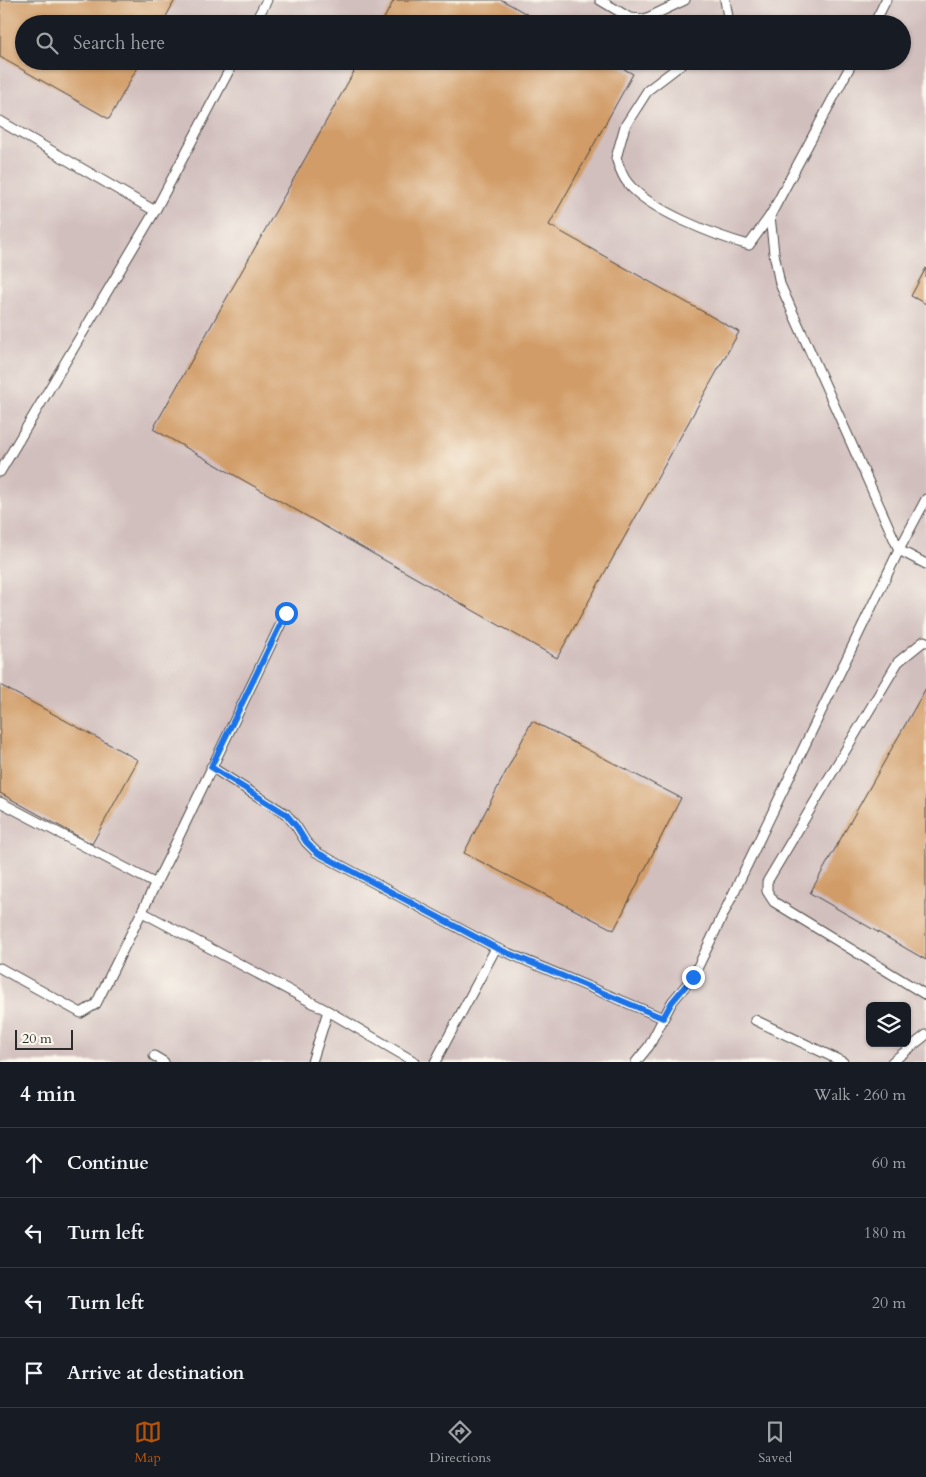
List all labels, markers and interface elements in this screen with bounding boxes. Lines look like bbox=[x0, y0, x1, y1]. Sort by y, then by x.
search box bbox=[15, 15, 911, 70]
icon: search bbox=[33, 29, 61, 57]
text: Search here bbox=[73, 30, 165, 56]
route start bbox=[275, 602, 298, 625]
route end bbox=[682, 966, 705, 989]
map controls bbox=[866, 1002, 911, 1047]
button: layers bbox=[866, 1002, 911, 1047]
scale bar bbox=[15, 1027, 72, 1050]
text: 20 m bbox=[22, 1029, 52, 1048]
text: 4 min bbox=[20, 1080, 76, 1109]
text: Walk · 260 m bbox=[814, 1084, 906, 1106]
icon: ahead bbox=[20, 1149, 48, 1177]
text: Continue bbox=[67, 1150, 149, 1176]
text: 60 m bbox=[872, 1152, 906, 1174]
icon: left bbox=[20, 1219, 48, 1247]
text: Turn left bbox=[67, 1220, 144, 1246]
text: 180 m bbox=[864, 1222, 906, 1244]
icon: left bbox=[20, 1289, 48, 1317]
text: Turn left bbox=[67, 1290, 144, 1316]
text: 20 m bbox=[872, 1292, 906, 1314]
icon: arrive bbox=[20, 1359, 48, 1387]
text: Arrive at destination bbox=[67, 1360, 244, 1386]
tab: Map bbox=[134, 1418, 162, 1467]
tab: Directions bbox=[429, 1418, 491, 1467]
tab: Saved bbox=[758, 1418, 792, 1467]

